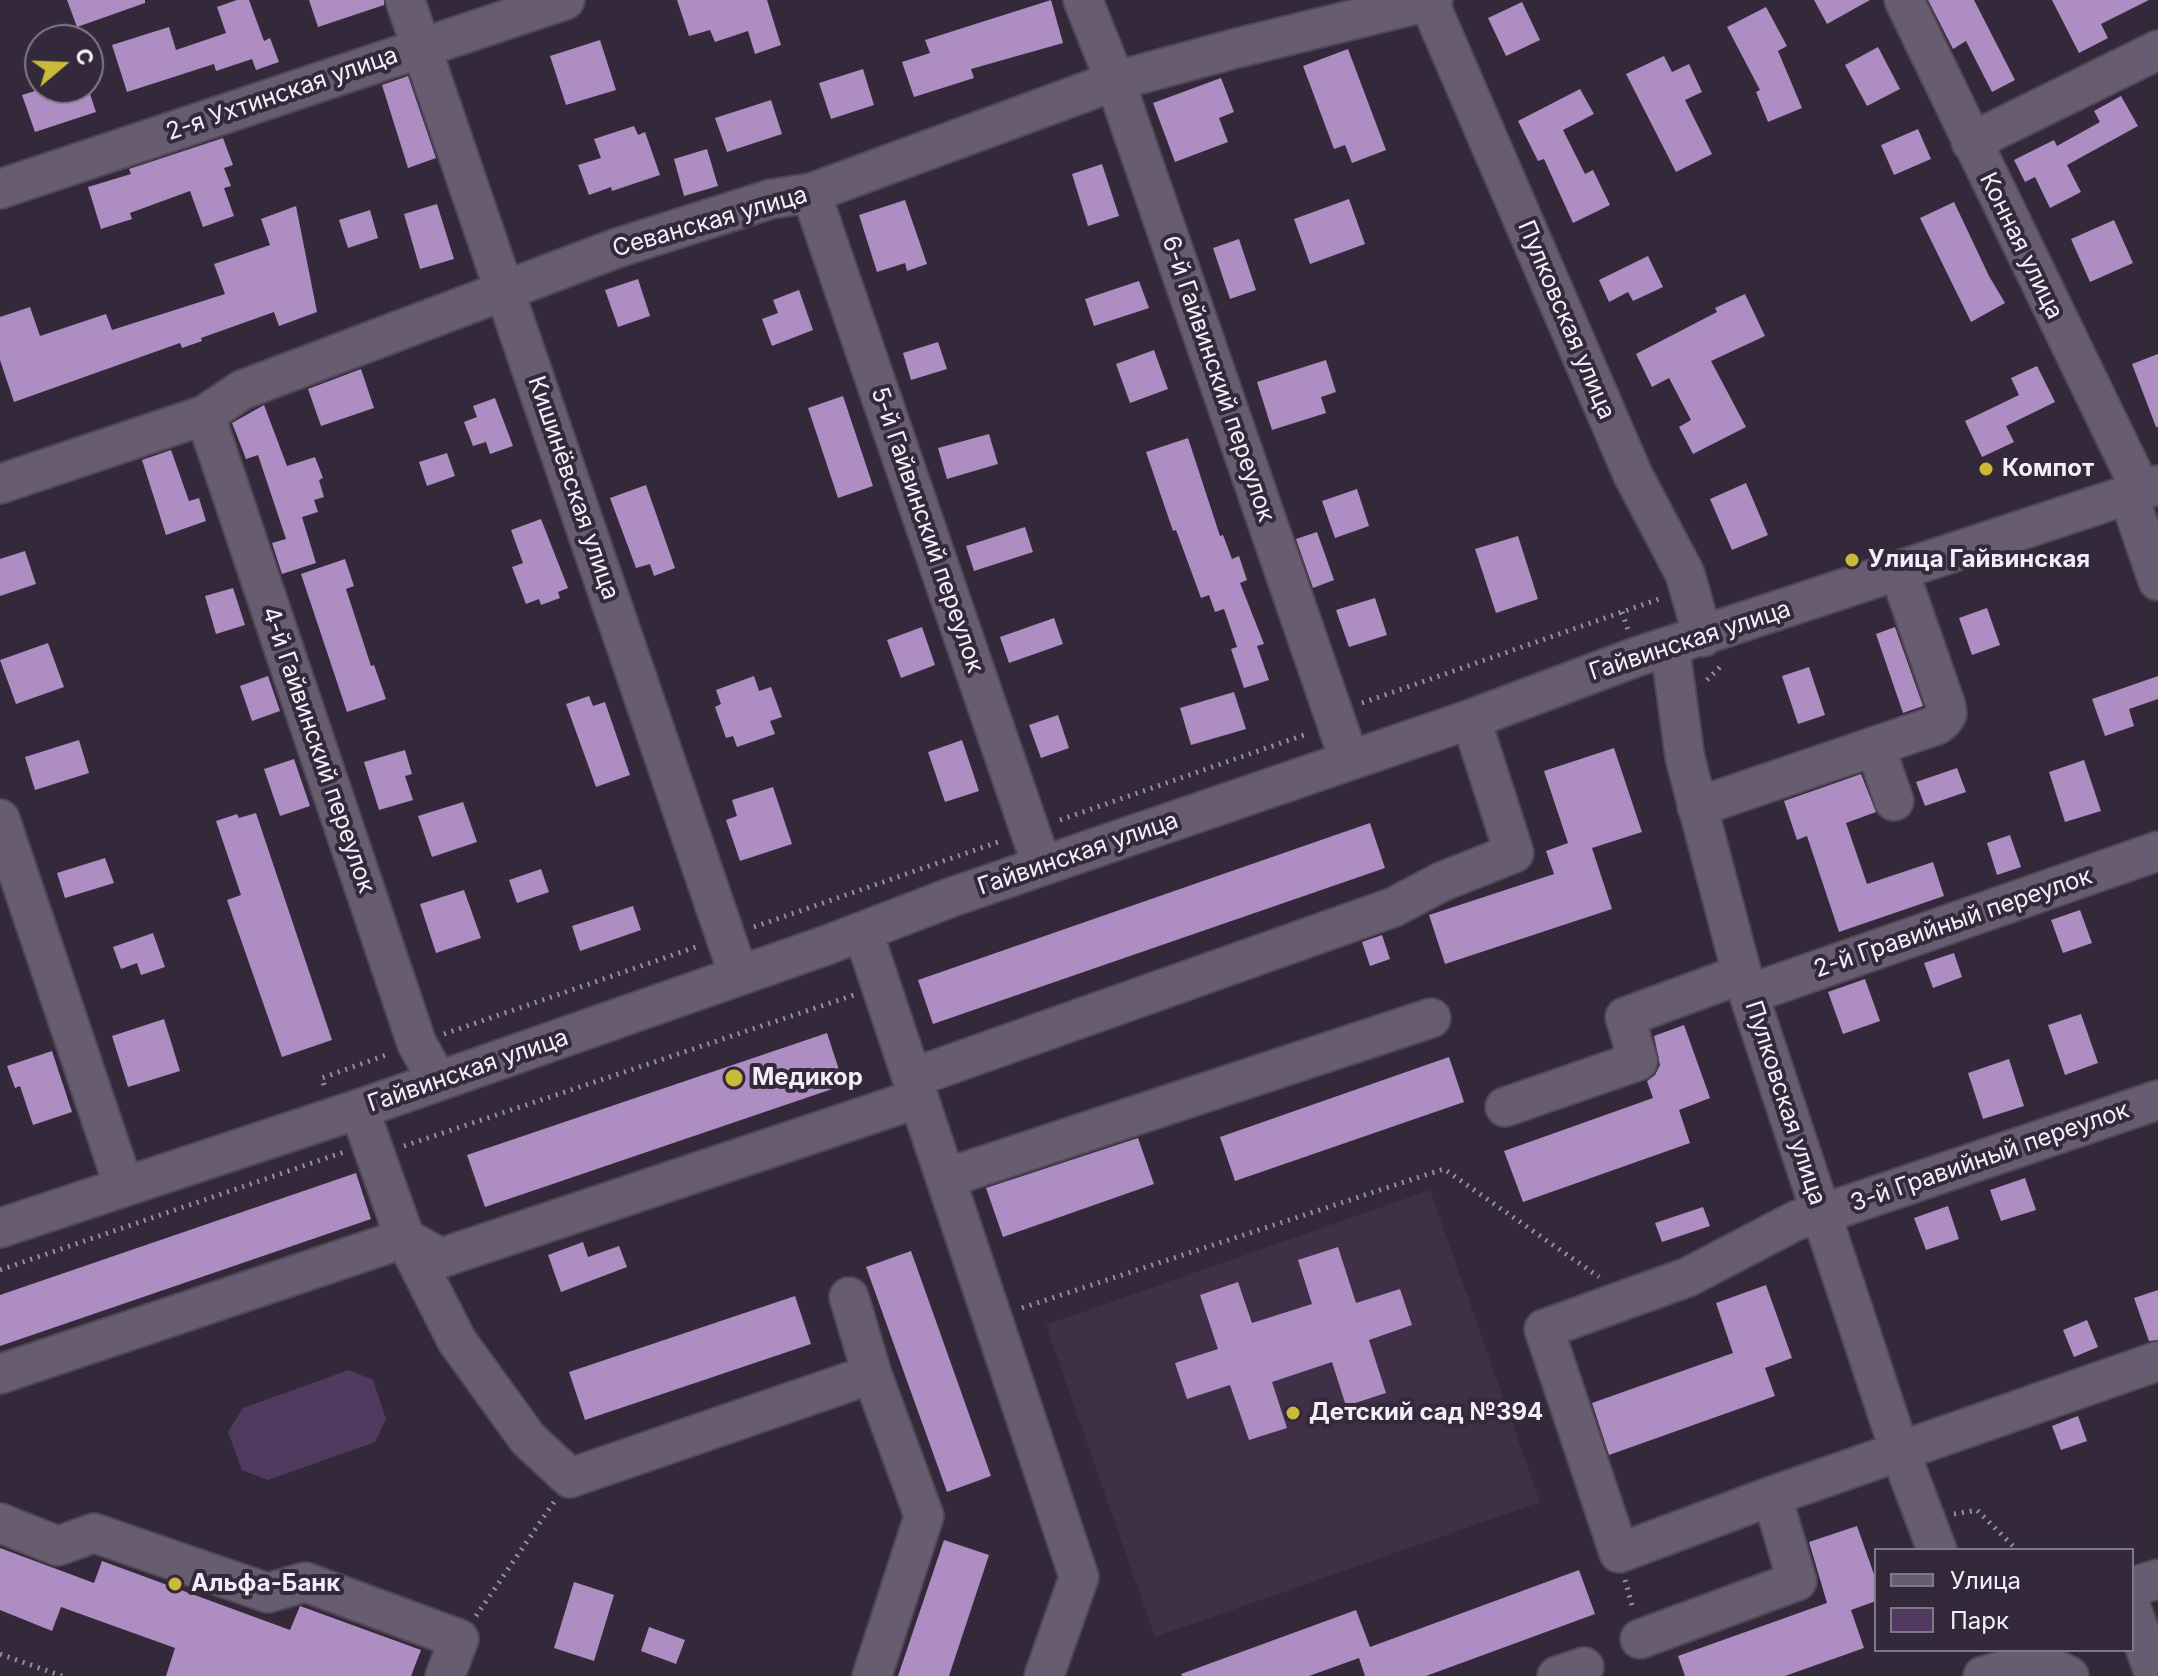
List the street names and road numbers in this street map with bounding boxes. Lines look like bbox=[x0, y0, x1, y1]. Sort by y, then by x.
street label: 2-я Ухтинская улица bbox=[163, 41, 401, 147]
street label: Конная улица bbox=[1973, 168, 2069, 324]
street label: Севанская улица bbox=[609, 180, 811, 264]
street label: Пулковская улица bbox=[1511, 216, 1621, 424]
street label: 6-й Гайвинский переулок bbox=[1155, 232, 1281, 526]
street label: Кишинёвская улица bbox=[521, 372, 625, 604]
street label: 5-й Гайвинский переулок bbox=[865, 383, 989, 677]
street label: Гайвинская улица bbox=[1586, 595, 1794, 687]
street label: 4-й Гайвинский переулок bbox=[255, 603, 381, 897]
street label: Гайвинская улица bbox=[974, 806, 1182, 902]
street label: 2-й Гравийный переулок bbox=[1810, 862, 2096, 984]
street label: Пулковская улица bbox=[1738, 997, 1832, 1209]
street label: Гайвинская улица bbox=[364, 1023, 572, 1119]
street label: 3-й Гравийный переулок bbox=[1847, 1096, 2133, 1218]

